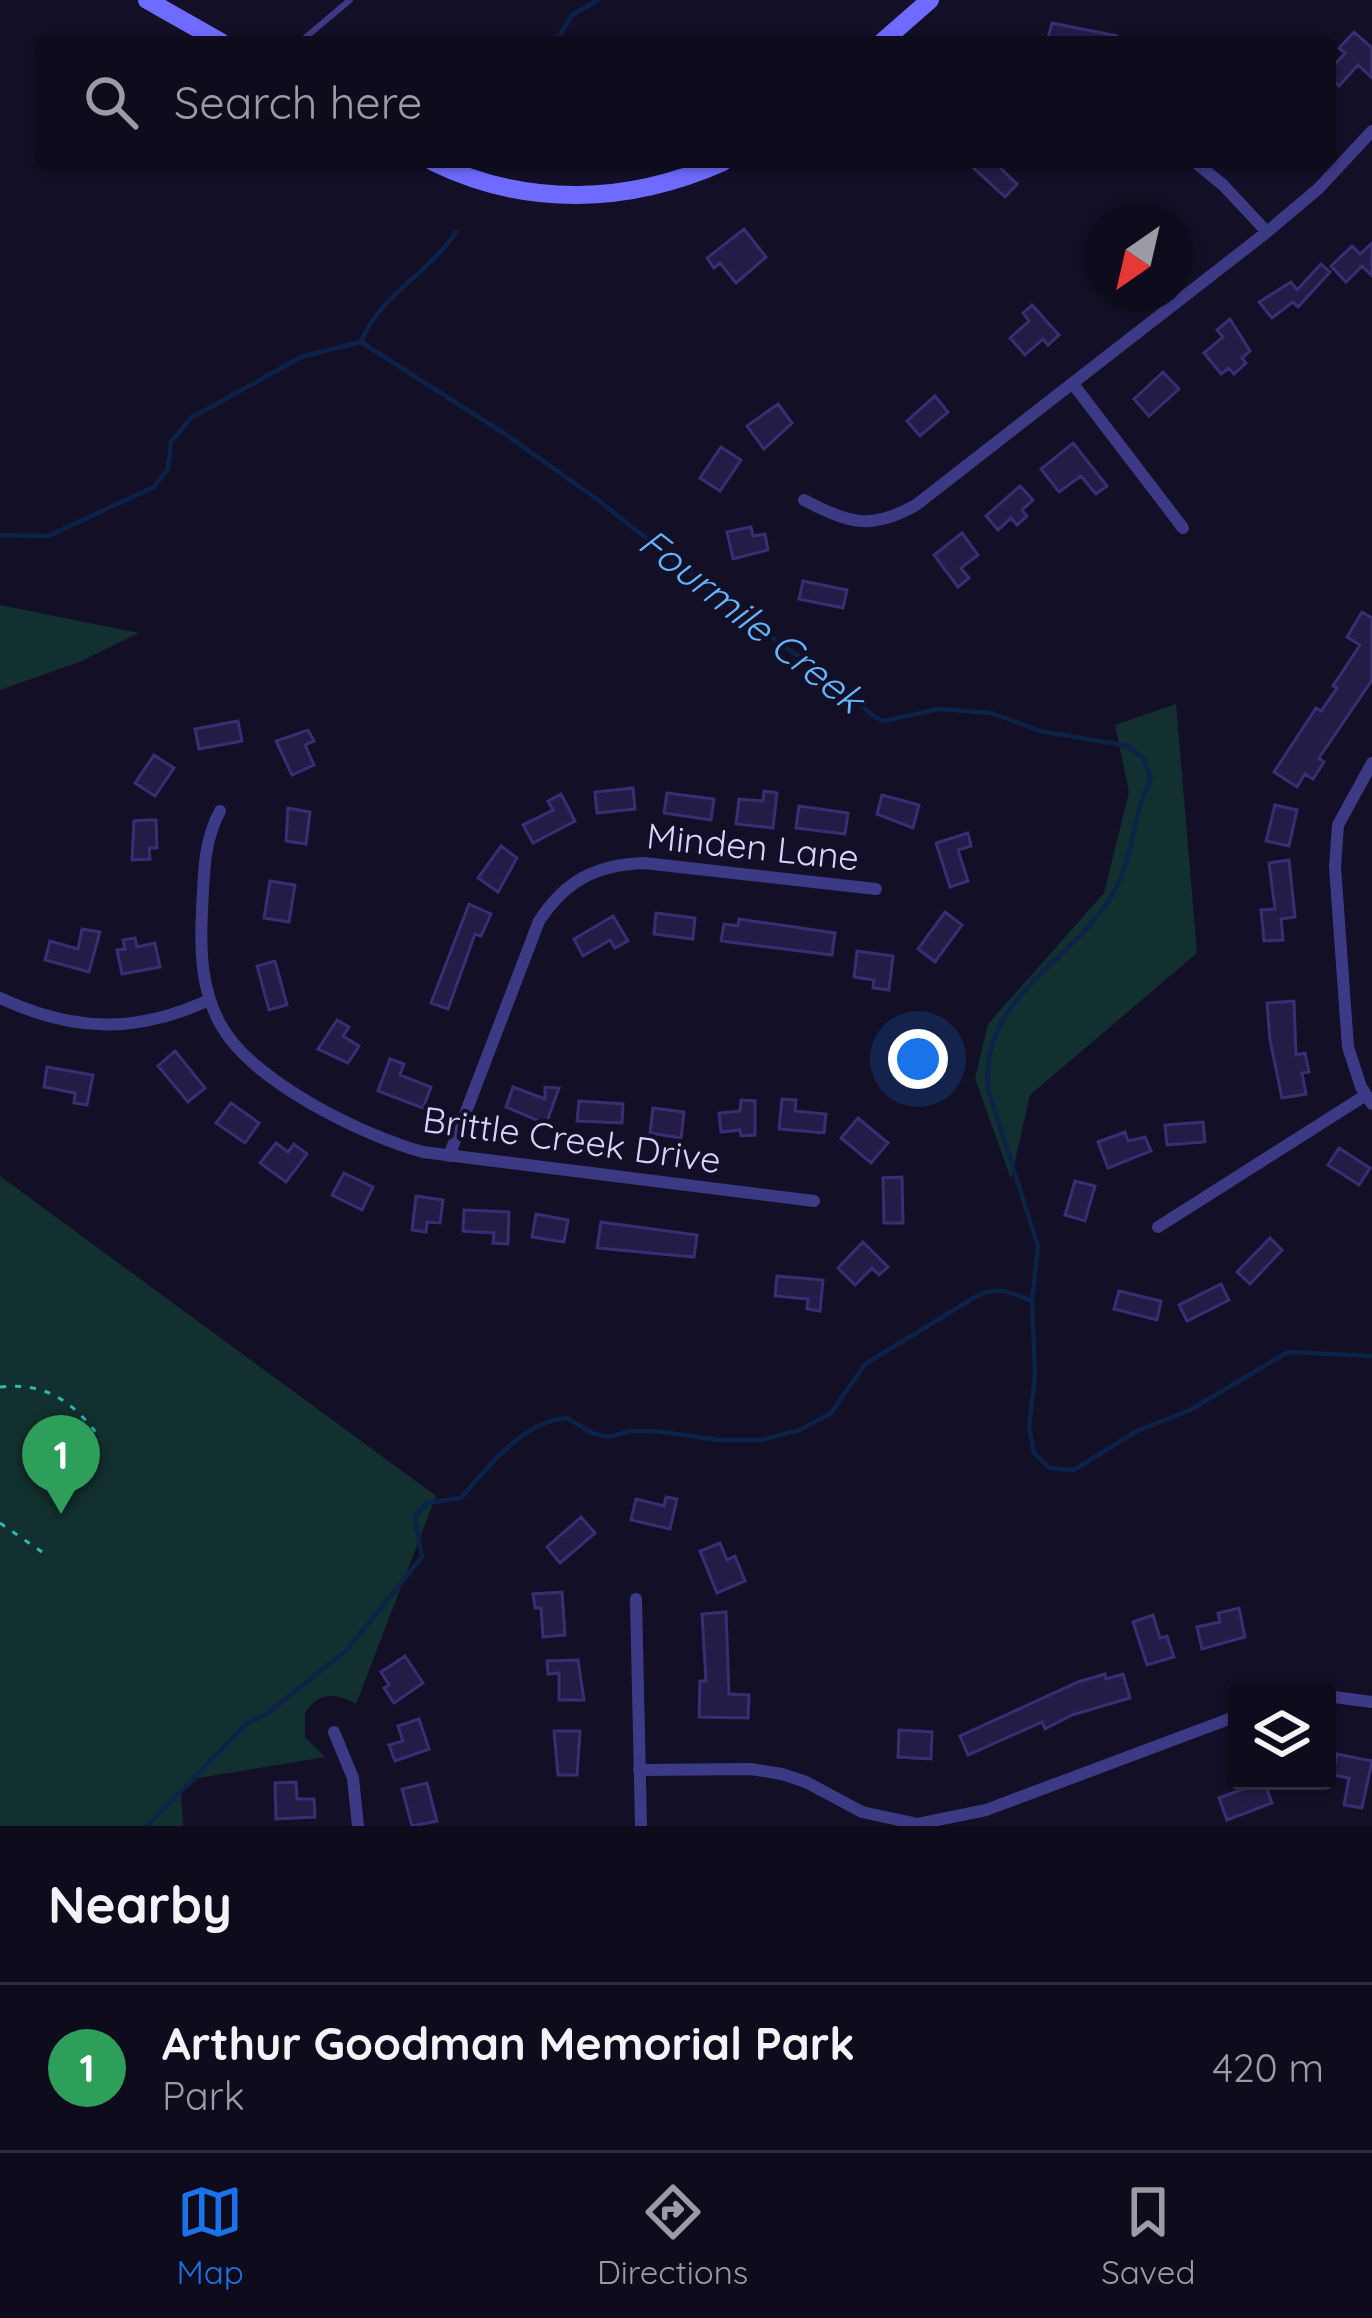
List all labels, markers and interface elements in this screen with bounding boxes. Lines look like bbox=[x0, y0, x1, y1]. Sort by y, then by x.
search box bbox=[36, 36, 1336, 168]
icon: search bbox=[78, 69, 144, 135]
text: Search here bbox=[174, 74, 422, 130]
north arrow bbox=[1084, 204, 1192, 312]
water label: Fourmile Creek bbox=[630, 517, 877, 725]
street label: Minden Lane bbox=[645, 812, 861, 880]
your location bbox=[888, 1029, 948, 1089]
street label: Brittle Creek Drive bbox=[420, 1096, 724, 1182]
pin: 1 bbox=[22, 1415, 100, 1514]
map controls bbox=[1228, 1682, 1336, 1790]
button: layers bbox=[1228, 1682, 1336, 1790]
text: Nearby bbox=[48, 1872, 232, 1936]
text: Arthur Goodman Memorial Park bbox=[162, 2015, 855, 2071]
text: 1 bbox=[79, 2043, 95, 2092]
text: 420 m bbox=[1212, 2043, 1324, 2092]
text: Park bbox=[162, 2071, 245, 2120]
tab: Map bbox=[177, 2179, 244, 2292]
tab: Directions bbox=[597, 2179, 748, 2292]
tab: Saved bbox=[1101, 2179, 1195, 2292]

